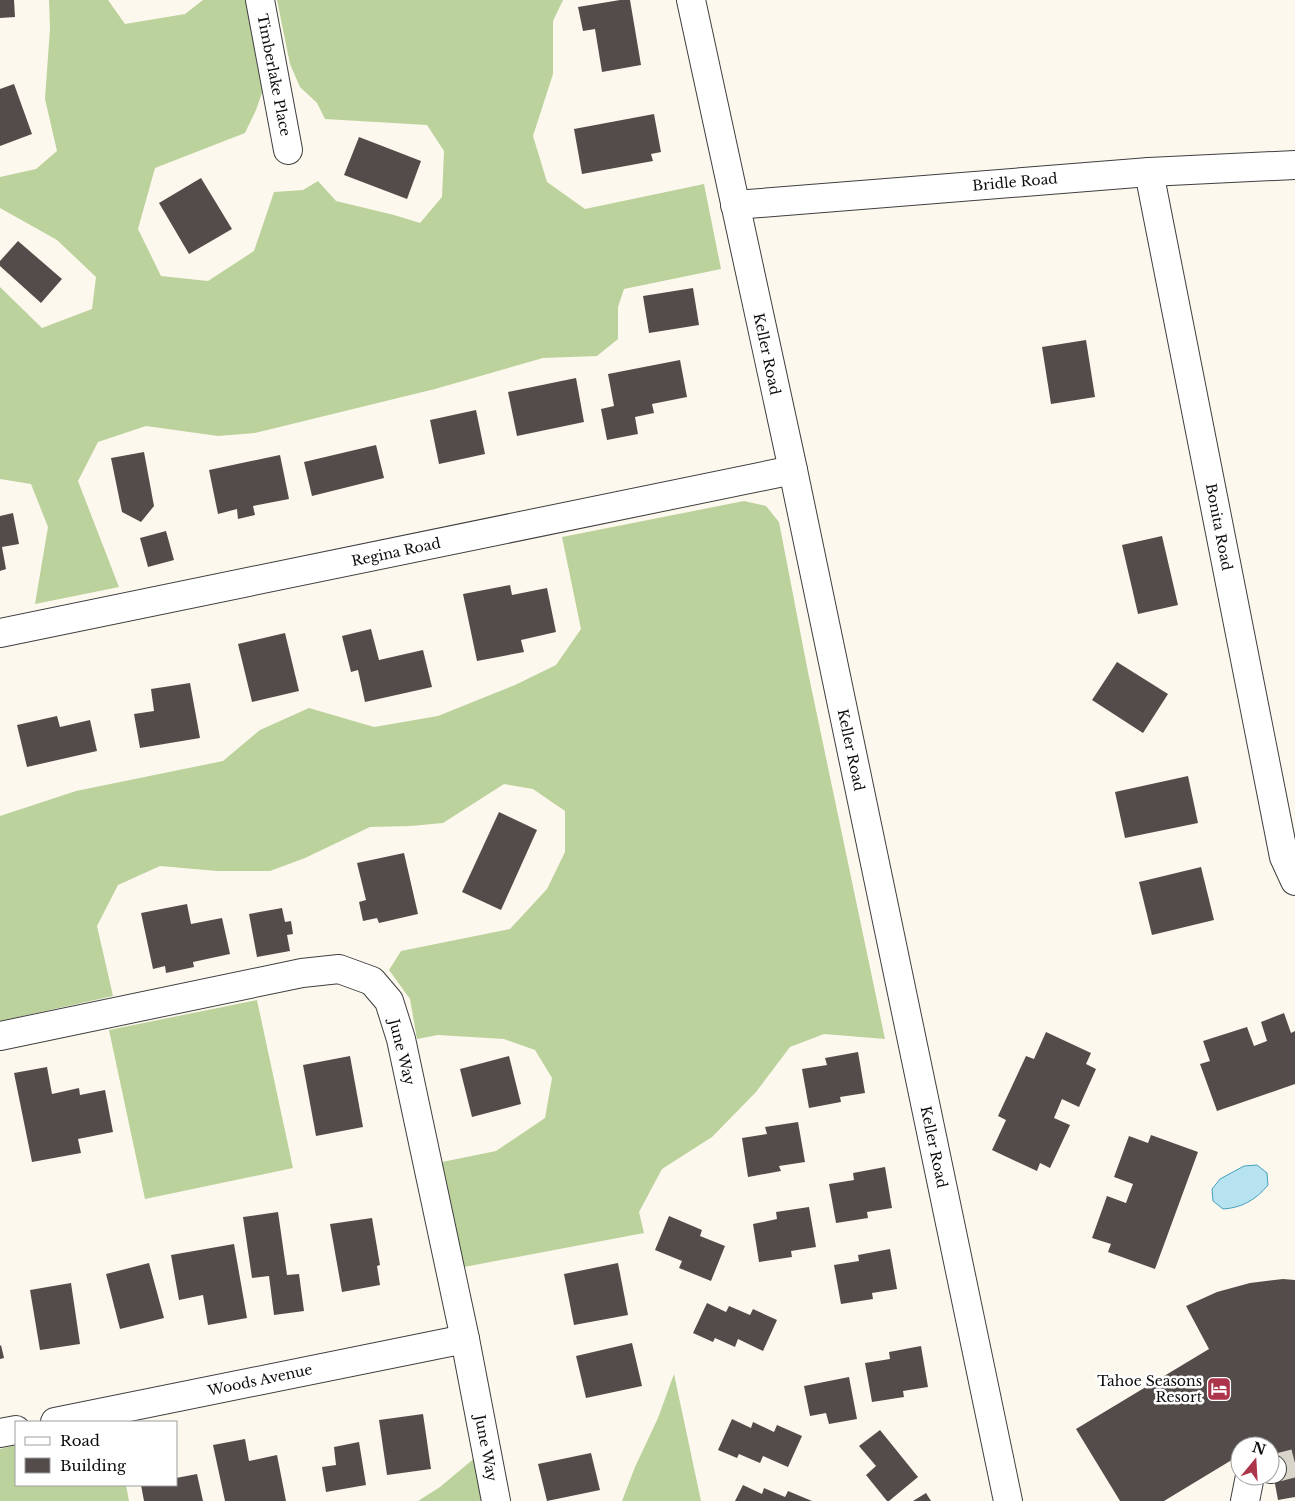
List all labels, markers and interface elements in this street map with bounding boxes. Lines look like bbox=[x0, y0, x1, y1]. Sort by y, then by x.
street label: Timberlake Place bbox=[253, 12, 295, 138]
street label: Bridle Road bbox=[972, 169, 1059, 195]
street label: Keller Road bbox=[750, 311, 785, 397]
street label: Bonita Road bbox=[1202, 482, 1236, 573]
street label: Regina Road bbox=[350, 534, 443, 570]
street label: Keller Road bbox=[834, 707, 869, 793]
street label: June Way bbox=[385, 1015, 419, 1087]
street label: Keller Road bbox=[917, 1104, 952, 1190]
street label: Woods Avenue bbox=[205, 1360, 314, 1400]
place label: Tahoe Seasons Resort bbox=[1097, 1372, 1203, 1406]
hotel icon: Tahoe Seasons Resort bbox=[1206, 1376, 1232, 1402]
street label: June Way bbox=[470, 1411, 501, 1483]
legend bbox=[15, 1421, 178, 1486]
text: Road bbox=[60, 1431, 100, 1450]
north arrow bbox=[1230, 1436, 1280, 1486]
text: N bbox=[1250, 1438, 1268, 1459]
text: Building bbox=[60, 1456, 127, 1475]

